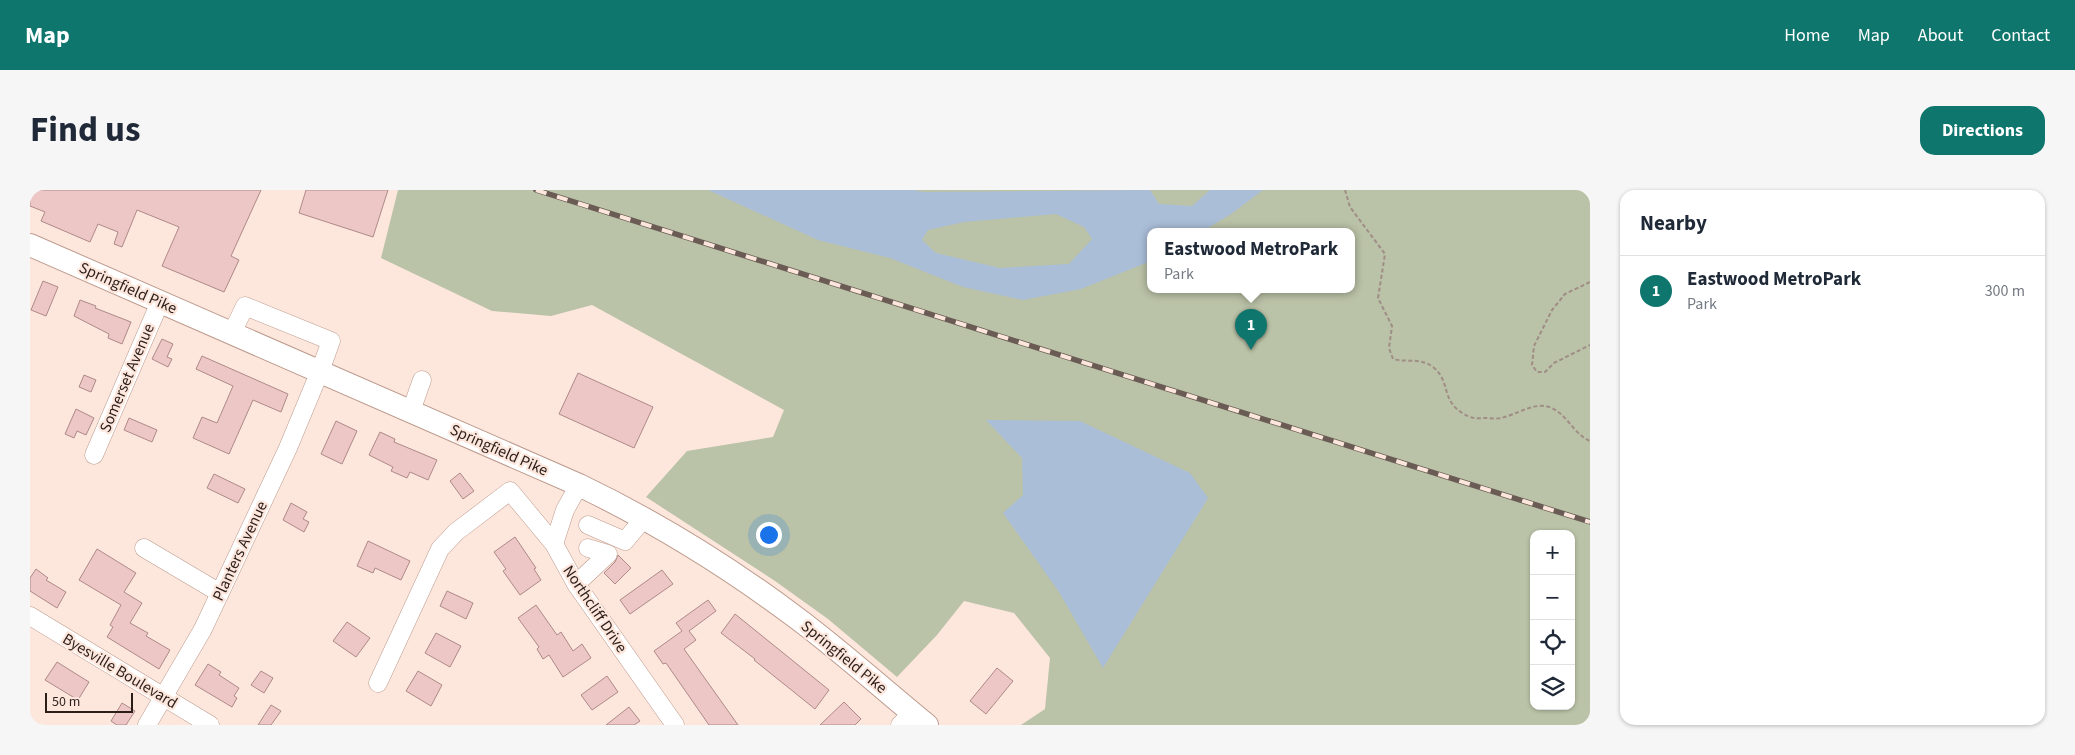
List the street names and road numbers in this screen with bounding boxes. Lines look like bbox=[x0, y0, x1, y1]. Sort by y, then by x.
street label: Springfield Pike bbox=[76, 257, 180, 319]
street label: Somerset Avenue bbox=[94, 320, 160, 436]
street label: Springfield Pike bbox=[447, 419, 551, 481]
street label: Planters Avenue bbox=[207, 497, 273, 604]
street label: Northcliff Drive bbox=[558, 561, 632, 657]
street label: Springfield Pike bbox=[796, 615, 892, 699]
street label: Byesville Boulevard bbox=[58, 628, 182, 714]

